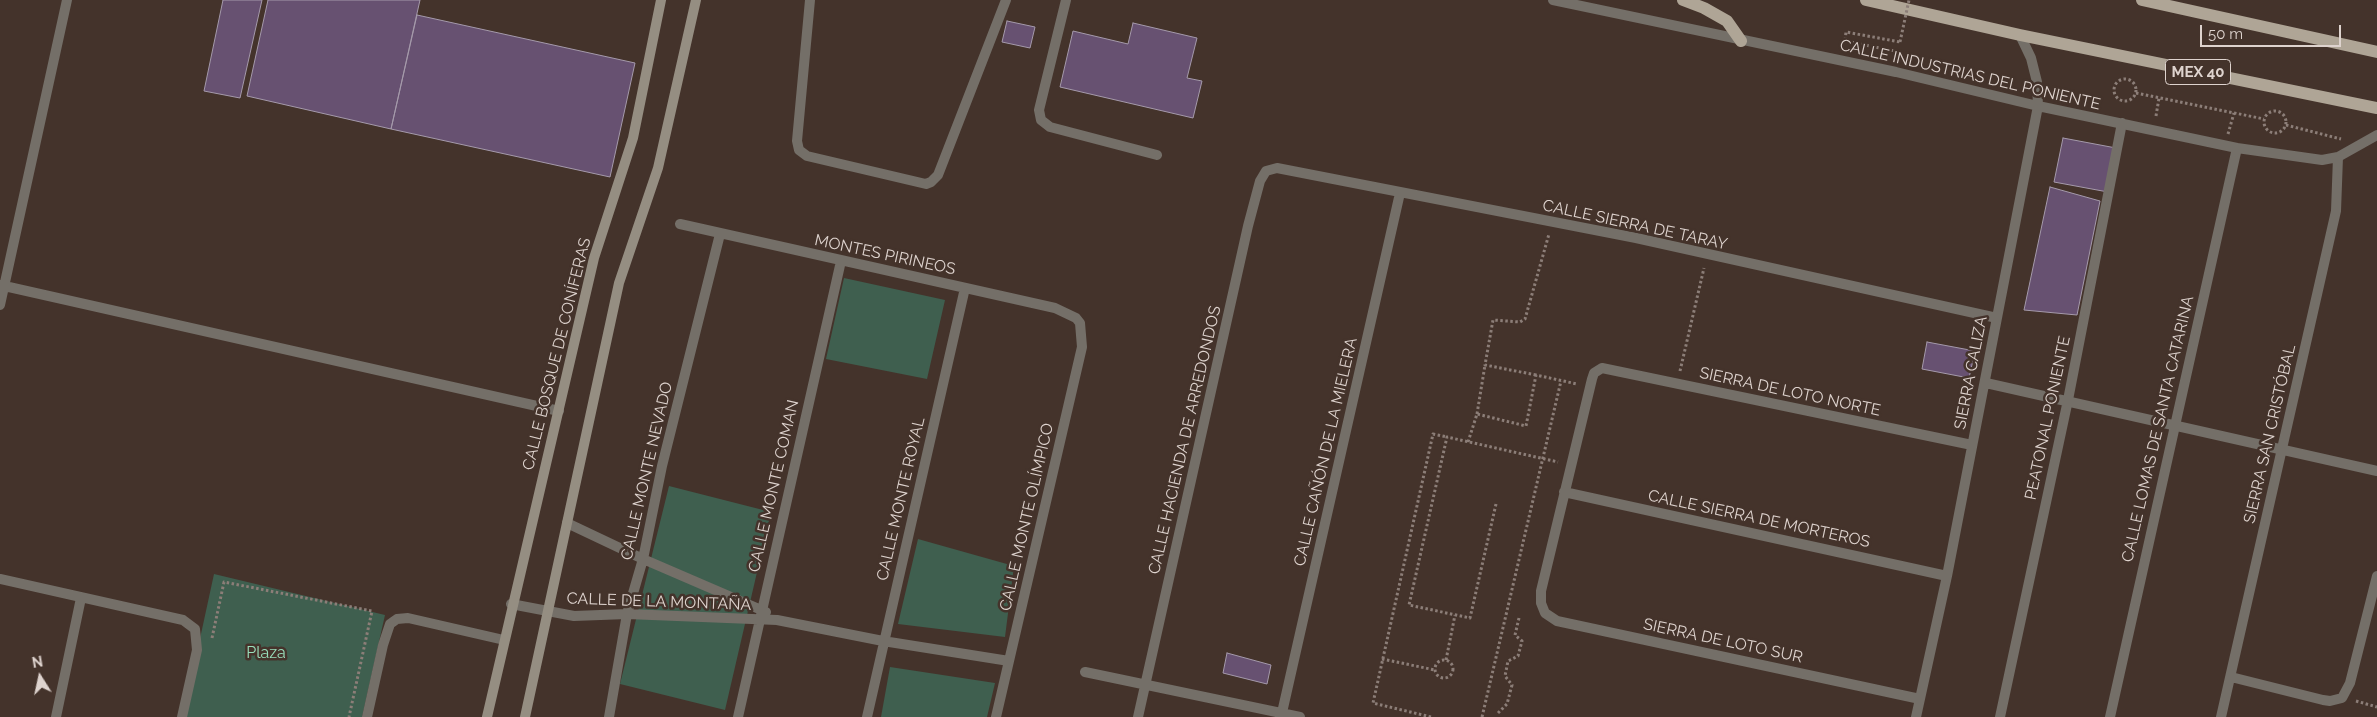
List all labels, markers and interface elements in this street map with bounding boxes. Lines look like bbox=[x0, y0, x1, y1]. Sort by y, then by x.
scale bar bbox=[2202, 15, 2343, 47]
text: 50 m bbox=[2208, 25, 2243, 43]
street label: CALLE INDUSTRIAS DEL PONIENTE bbox=[1838, 36, 2102, 114]
road number: MEX 40 bbox=[2166, 60, 2230, 84]
street label: CALLE SIERRA DE TARAY bbox=[1541, 196, 1729, 254]
street label: MONTES PIRINEOS bbox=[813, 231, 957, 279]
street label: CALLE BOSQUE DE CONÍFERAS bbox=[519, 236, 595, 472]
street label: CALLE LOMAS DE SANTA CATARINA bbox=[2118, 294, 2198, 564]
street label: CALLE HACIENDA DE ARREDONDOS bbox=[1145, 304, 1225, 576]
street label: SIERRA CALIZA bbox=[1951, 315, 1991, 431]
street label: PEATONAL PONIENTE bbox=[2021, 334, 2075, 502]
street label: CALLE CAÑÓN DE LA MIELERA bbox=[1290, 336, 1362, 568]
street label: SIERRA SAN CRISTÓBAL bbox=[2240, 343, 2300, 525]
street label: SIERRA DE LOTO NORTE bbox=[1698, 363, 1882, 421]
street label: CALLE MONTE NEVADO bbox=[617, 380, 677, 562]
street label: CALLE MONTE COMAN bbox=[745, 398, 803, 574]
street label: CALLE MONTE ROYAL bbox=[873, 415, 929, 583]
street label: CALLE MONTE OLÍMPICO bbox=[996, 421, 1058, 613]
street label: CALLE SIERRA DE MORTEROS bbox=[1646, 486, 1872, 552]
street label: CALLE DE LA MONTAÑA bbox=[566, 589, 752, 615]
street label: SIERRA DE LOTO SUR bbox=[1641, 615, 1805, 667]
park label: Plaza bbox=[246, 643, 286, 663]
north arrow bbox=[15, 652, 65, 702]
text: N bbox=[31, 653, 44, 671]

